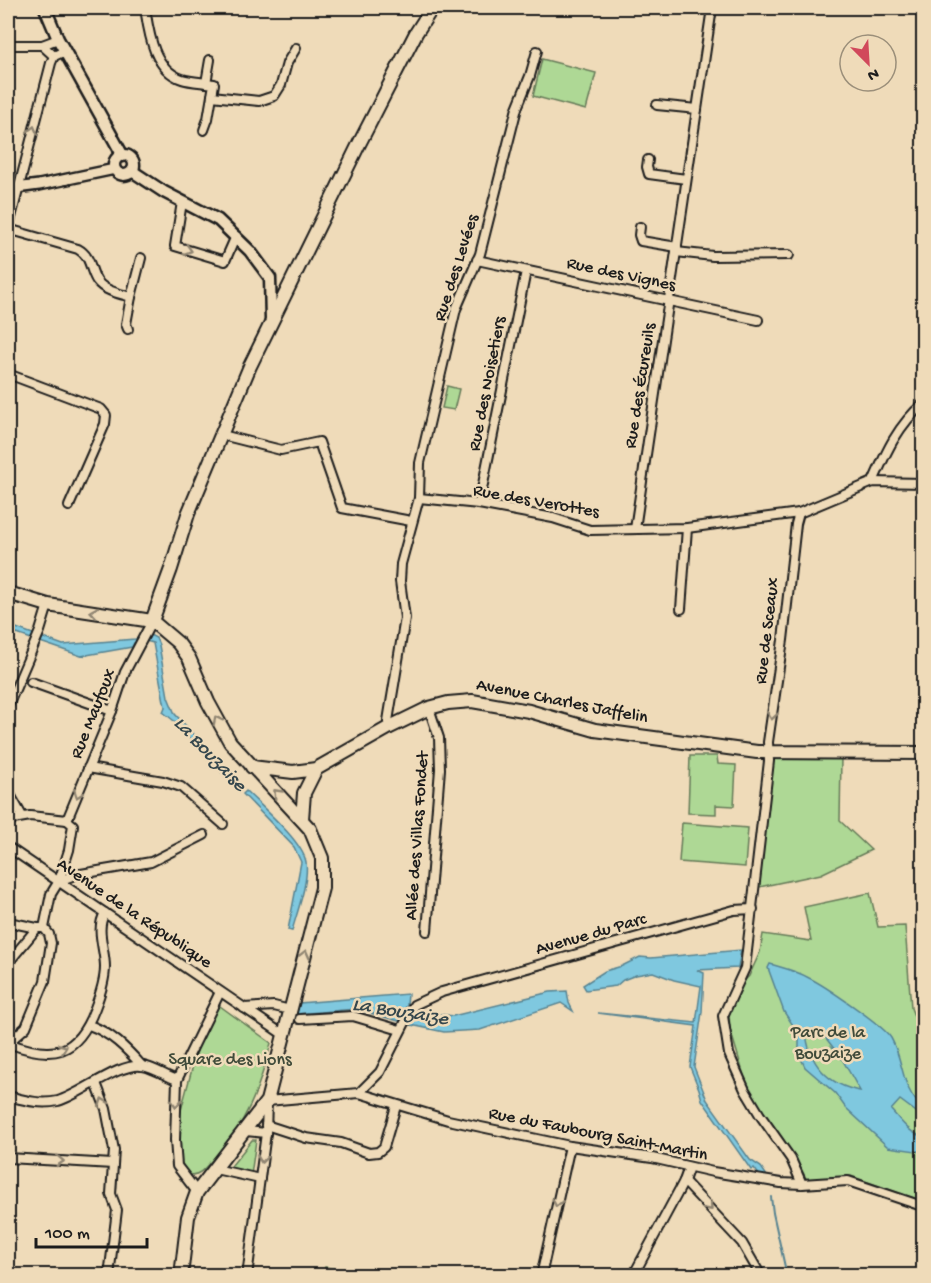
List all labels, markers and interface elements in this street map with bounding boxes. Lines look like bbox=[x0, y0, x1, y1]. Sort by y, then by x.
north arrow bbox=[838, 33, 898, 93]
text: N bbox=[864, 63, 881, 85]
one-way arrow bbox=[26, 126, 39, 136]
street label: Rue des Levées bbox=[430, 211, 485, 324]
one-way arrow bbox=[182, 243, 193, 255]
street label: Rue des Vignes bbox=[565, 253, 679, 297]
street label: Rue des Noisetiers bbox=[465, 314, 512, 453]
street label: Rue des Écureuils bbox=[621, 321, 661, 450]
street label: Rue des Verottes bbox=[471, 481, 602, 524]
street label: Rue de Sceaux bbox=[751, 576, 785, 685]
one-way arrow bbox=[89, 606, 98, 618]
street label: Rue Maufoux bbox=[66, 665, 122, 762]
street label: Avenue Charles Jaffelin bbox=[474, 675, 650, 729]
one-way arrow bbox=[766, 712, 778, 721]
water label: La Bouzaise bbox=[168, 713, 251, 798]
one-way arrow bbox=[213, 716, 224, 726]
street label: Allée des Villas Fondet bbox=[402, 749, 434, 921]
one-way arrow bbox=[73, 787, 85, 798]
one-way arrow bbox=[273, 789, 284, 799]
street label: Avenue de la République bbox=[52, 854, 216, 974]
street label: Avenue du Parc bbox=[533, 909, 650, 961]
one-way arrow bbox=[297, 949, 310, 959]
water label: La Bouzaize bbox=[351, 994, 450, 1032]
park label: Parc de la Bouzaize bbox=[790, 1023, 866, 1065]
one-way arrow bbox=[57, 1043, 68, 1055]
park label: Square des Lions bbox=[168, 1050, 293, 1071]
one-way arrow bbox=[98, 1098, 111, 1108]
one-way arrow bbox=[170, 1099, 183, 1108]
street label: Rue du Faubourg Saint-Martin bbox=[487, 1103, 710, 1167]
one-way arrow bbox=[56, 1154, 65, 1167]
one-way arrow bbox=[257, 1155, 269, 1164]
one-way arrow bbox=[551, 1198, 564, 1208]
one-way arrow bbox=[702, 1200, 713, 1211]
scale bar bbox=[36, 1211, 147, 1249]
text: 100 m bbox=[44, 1224, 90, 1245]

